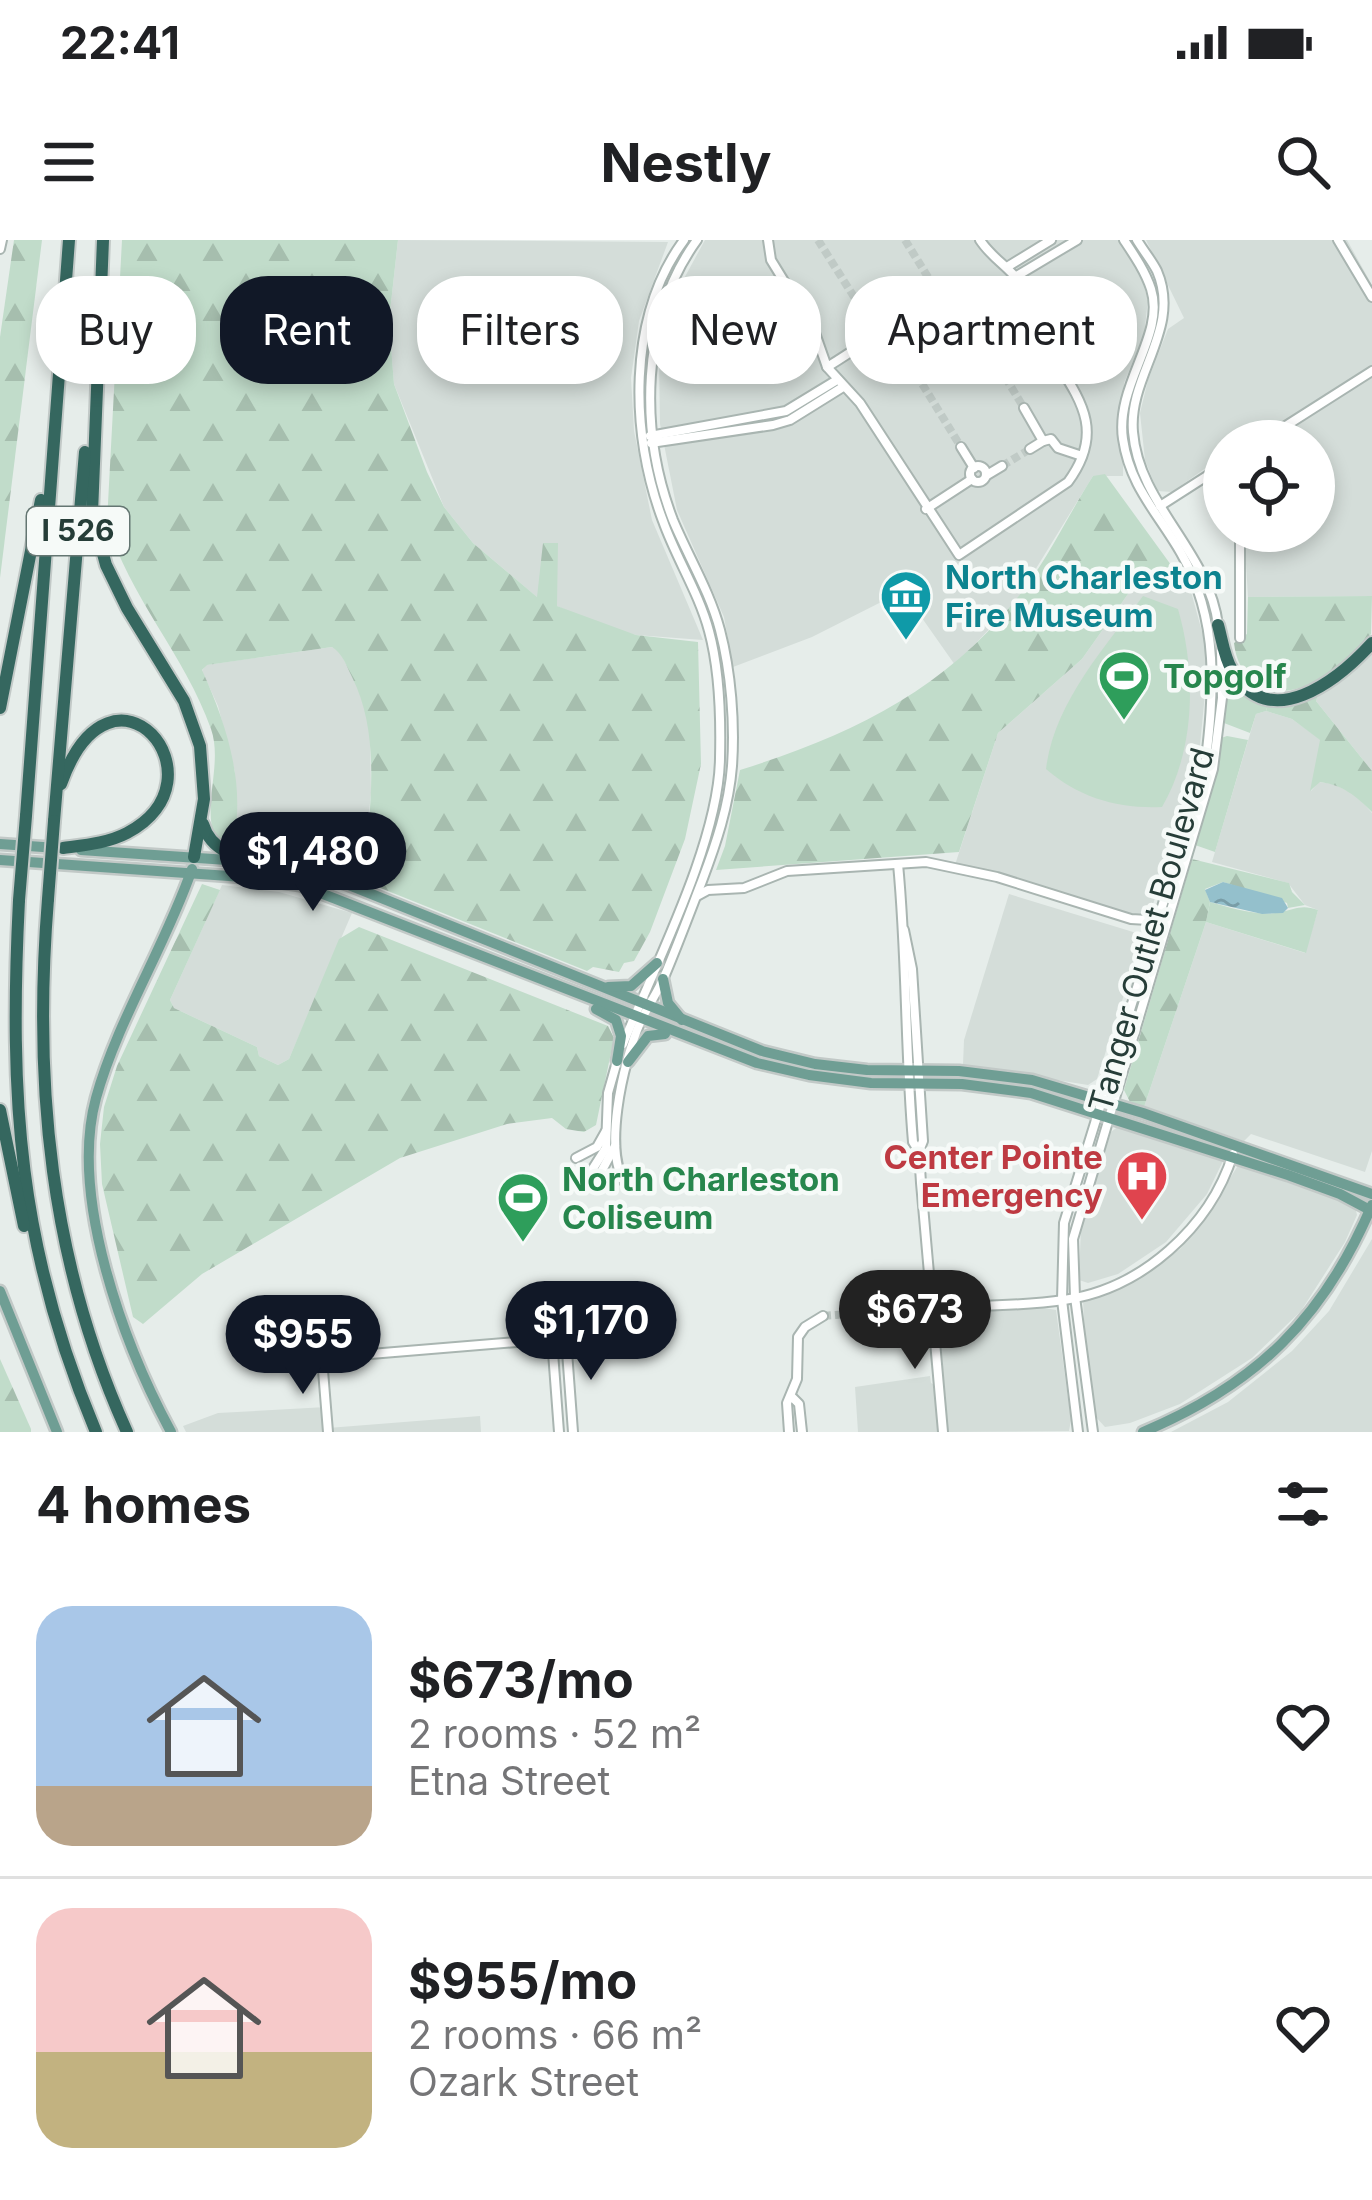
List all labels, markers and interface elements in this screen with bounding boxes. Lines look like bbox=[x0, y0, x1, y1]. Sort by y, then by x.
text: 22:41 bbox=[60, 15, 180, 70]
icon: menu bbox=[36, 129, 102, 195]
icon: search bbox=[1270, 129, 1336, 195]
text: Nestly bbox=[600, 130, 772, 195]
chip: Buy bbox=[36, 276, 196, 384]
chip: Rent bbox=[220, 276, 393, 384]
chip: Filters bbox=[417, 276, 623, 384]
chip: New bbox=[647, 276, 821, 384]
chip: Apartment bbox=[845, 276, 1137, 384]
map controls bbox=[1203, 420, 1335, 552]
button: locate bbox=[1203, 420, 1335, 552]
road number: I 526 bbox=[27, 507, 129, 555]
place label: North Charleston Fire Museum bbox=[945, 557, 1223, 635]
museum icon: North Charleston Fire Museum bbox=[878, 568, 934, 642]
sports icon: Topgolf bbox=[1096, 648, 1152, 722]
place label: Topgolf bbox=[1163, 656, 1287, 696]
street label: Tanger Outlet Boulevard bbox=[1080, 743, 1222, 1117]
pin: $1,480 bbox=[215, 812, 411, 914]
text: $1,480 bbox=[246, 827, 380, 874]
place label: Center Pointe Emergency bbox=[883, 1137, 1103, 1215]
hospital icon: Center Pointe Emergency bbox=[1114, 1148, 1170, 1222]
place label: North Charleston Coliseum bbox=[562, 1159, 840, 1237]
sports icon: North Charleston Coliseum bbox=[495, 1170, 551, 1244]
pin: $673 bbox=[844, 1270, 986, 1372]
pin: $1,170 bbox=[493, 1281, 689, 1383]
text: $673 bbox=[866, 1285, 964, 1332]
pin: $955 bbox=[232, 1295, 374, 1397]
text: $1,170 bbox=[532, 1296, 650, 1343]
text: $955 bbox=[253, 1310, 353, 1357]
icon: filters bbox=[1270, 1471, 1336, 1537]
text: 4 homes bbox=[36, 1474, 251, 1535]
text: $673/mo bbox=[408, 1649, 634, 1710]
icon: home bbox=[132, 1654, 276, 1798]
icon: heart bbox=[1270, 1693, 1336, 1759]
text: 2 rooms · 52 m² bbox=[408, 1710, 701, 1757]
text: Etna Street bbox=[408, 1757, 610, 1804]
text: $955/mo bbox=[408, 1950, 637, 2011]
icon: home bbox=[132, 1956, 276, 2100]
icon: heart bbox=[1270, 1995, 1336, 2061]
text: 2 rooms · 66 m² bbox=[408, 2011, 702, 2058]
text: Ozark Street bbox=[408, 2058, 639, 2105]

